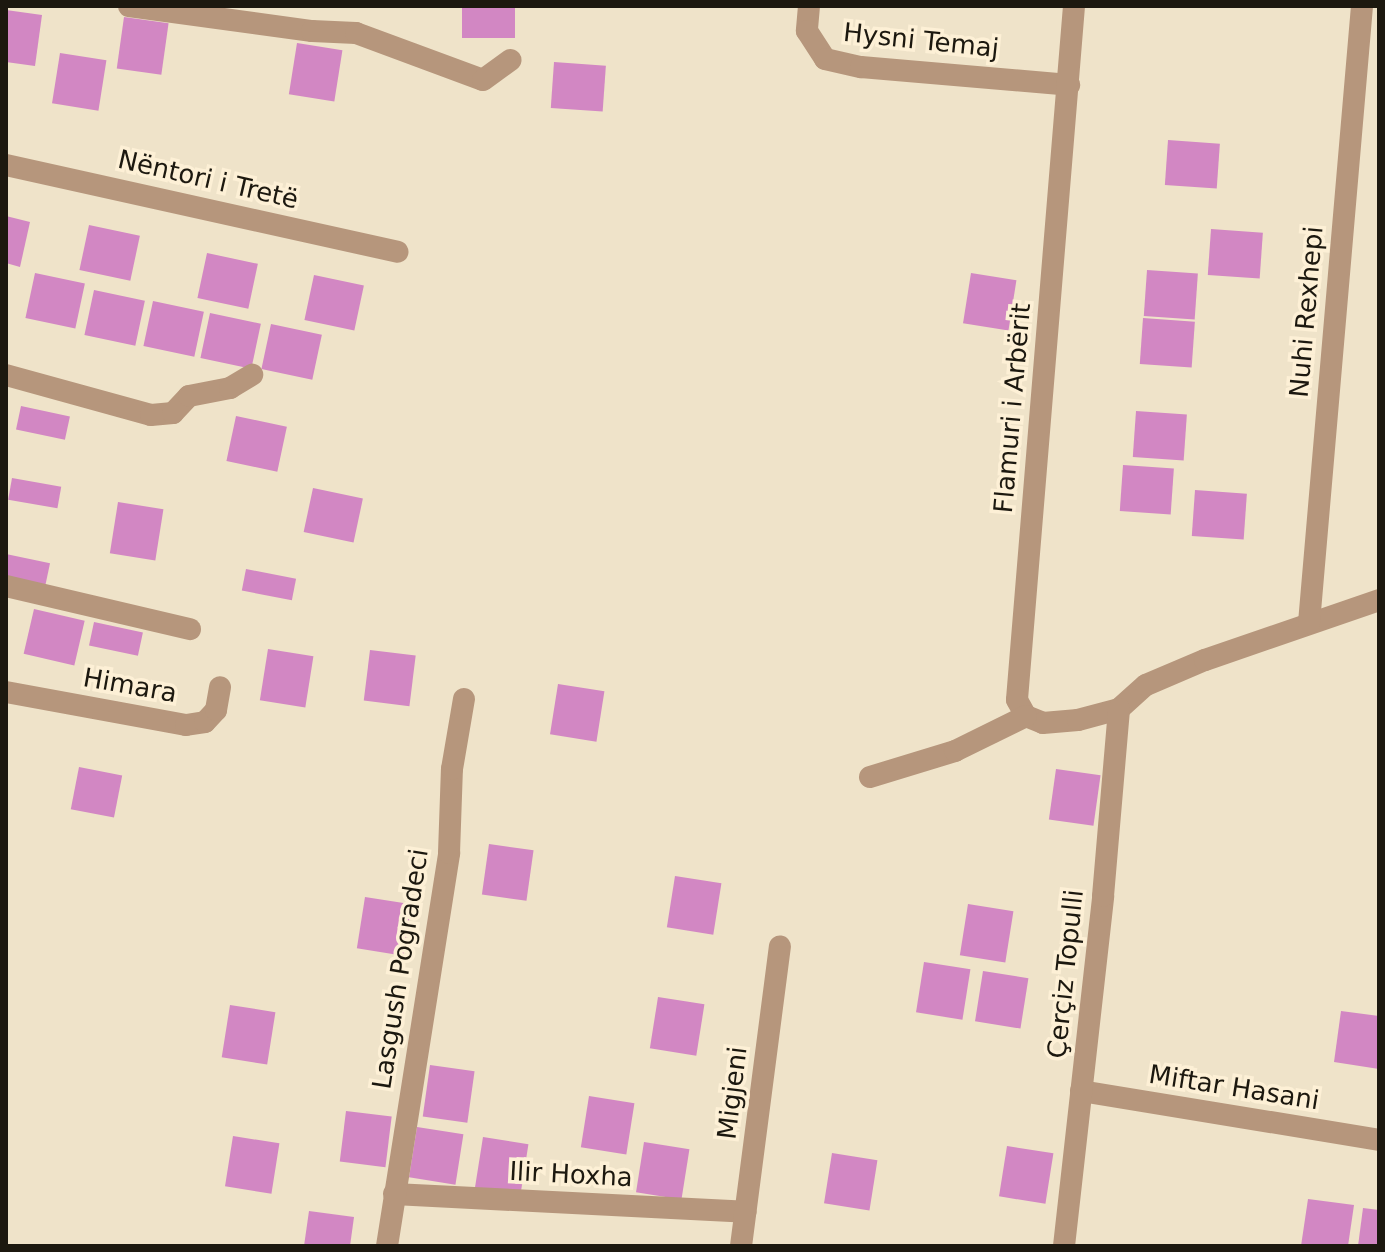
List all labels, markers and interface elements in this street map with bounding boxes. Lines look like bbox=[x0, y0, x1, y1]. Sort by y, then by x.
street label: Hysni Temaj bbox=[842, 17, 1000, 65]
street label: Nëntori i Tretë bbox=[115, 144, 301, 216]
street label: Nuhi Rexhepi bbox=[1284, 225, 1330, 399]
street label: Flamuri i Arbërit bbox=[988, 302, 1038, 514]
street label: Himara bbox=[81, 662, 179, 710]
street label: Lasgush Pogradeci bbox=[367, 847, 435, 1091]
street label: Çerçiz Topulli bbox=[1042, 888, 1090, 1060]
street label: Migjeni bbox=[712, 1045, 754, 1141]
street label: Miftar Hasani bbox=[1147, 1059, 1321, 1117]
street label: Ilir Hoxha bbox=[509, 1156, 633, 1194]

